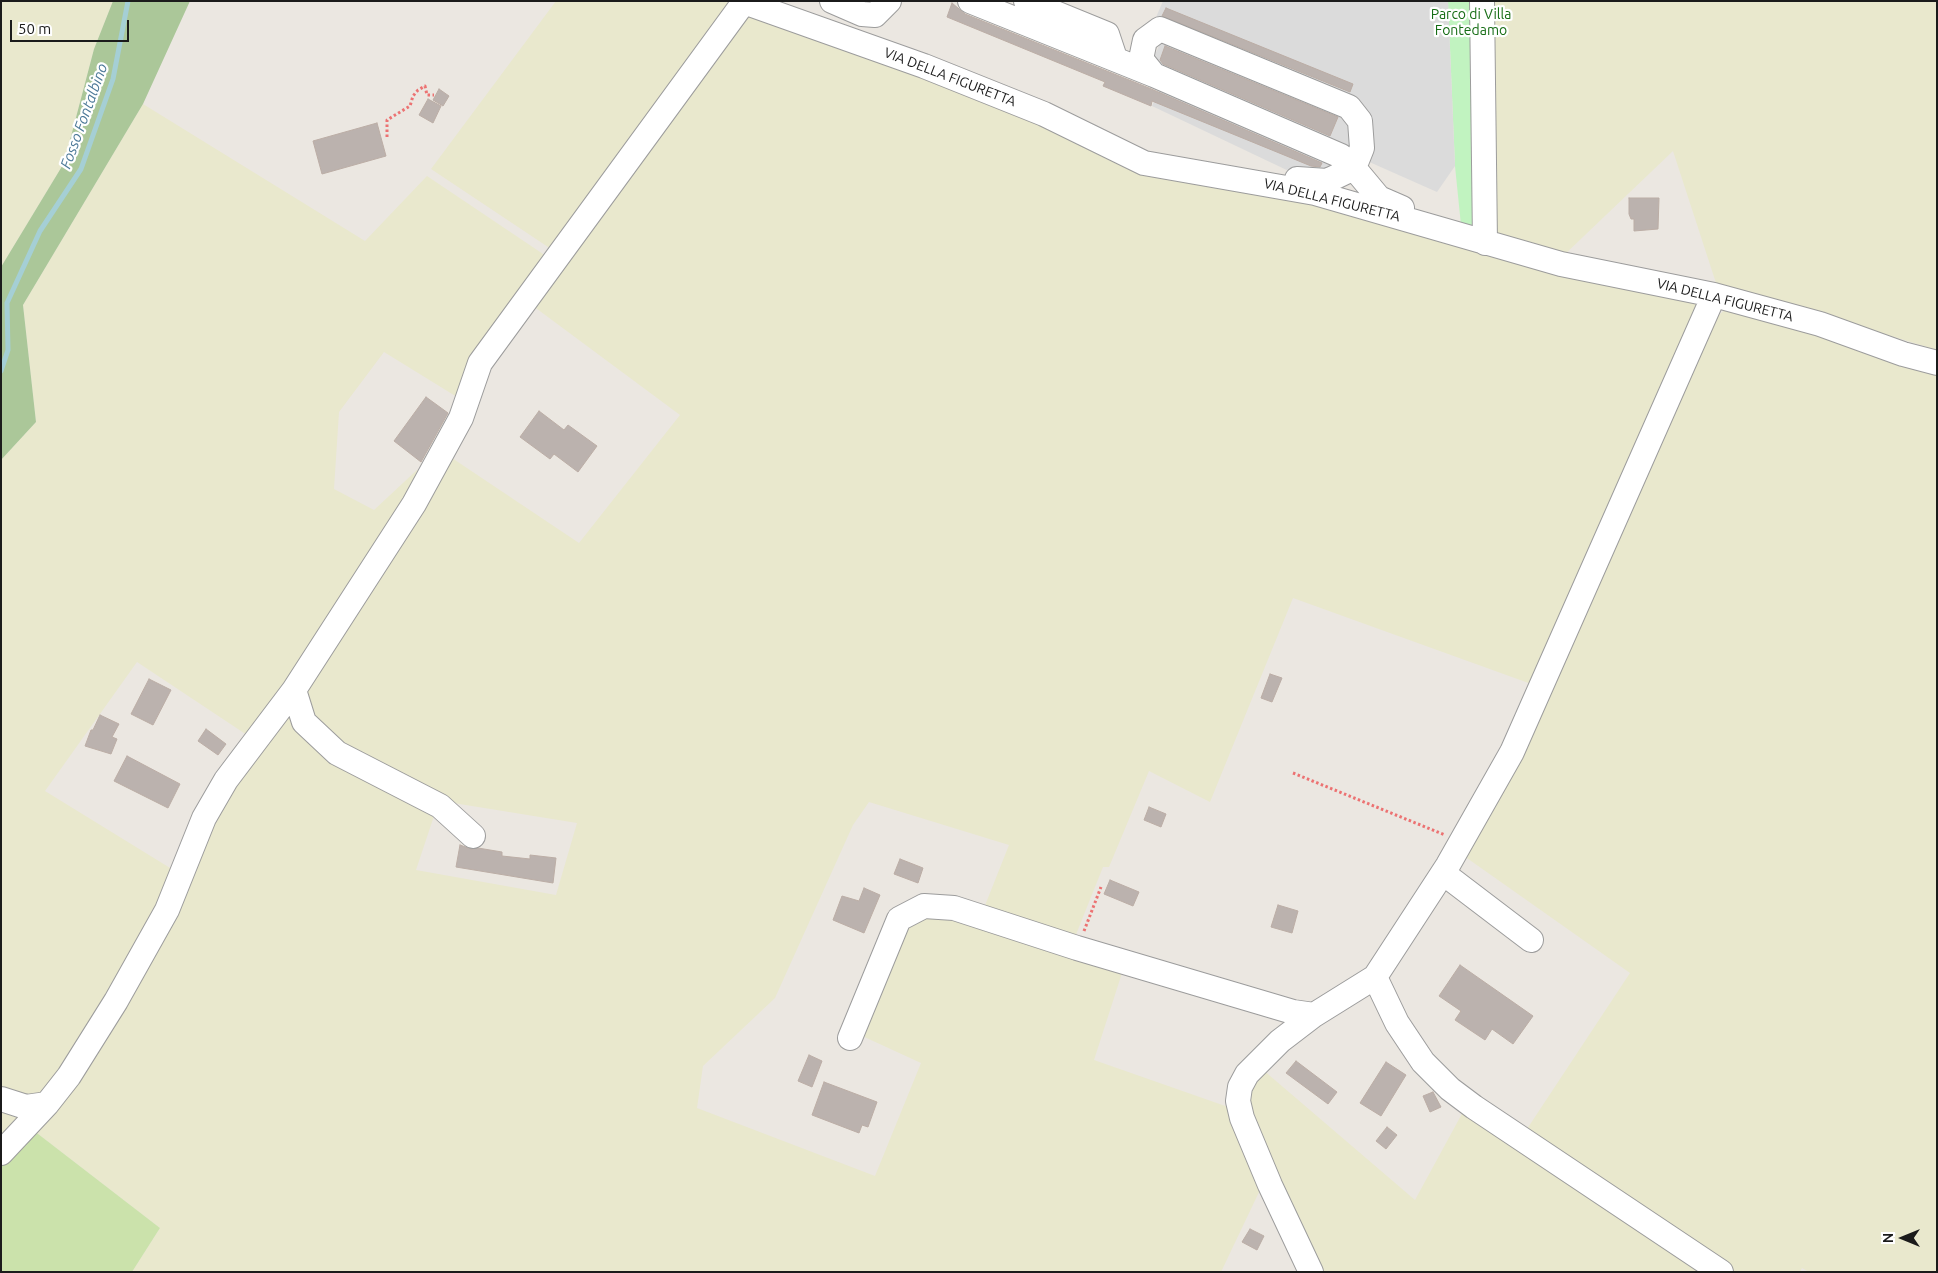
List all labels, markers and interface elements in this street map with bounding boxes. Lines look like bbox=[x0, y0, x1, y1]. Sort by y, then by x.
park label: Parco di Villa Fontedamo bbox=[1431, 6, 1511, 38]
scale bar bbox=[12, 10, 131, 42]
text: 50 m bbox=[18, 20, 51, 37]
street label: VIA DELLA FIGURETTA bbox=[882, 44, 1018, 110]
water label: Fosso Fontalbino bbox=[57, 61, 111, 171]
street label: VIA DELLA FIGURETTA bbox=[1262, 175, 1402, 225]
street label: VIA DELLA FIGURETTA bbox=[1655, 275, 1795, 325]
north arrow bbox=[1878, 1213, 1928, 1263]
text: N bbox=[1880, 1233, 1896, 1243]

